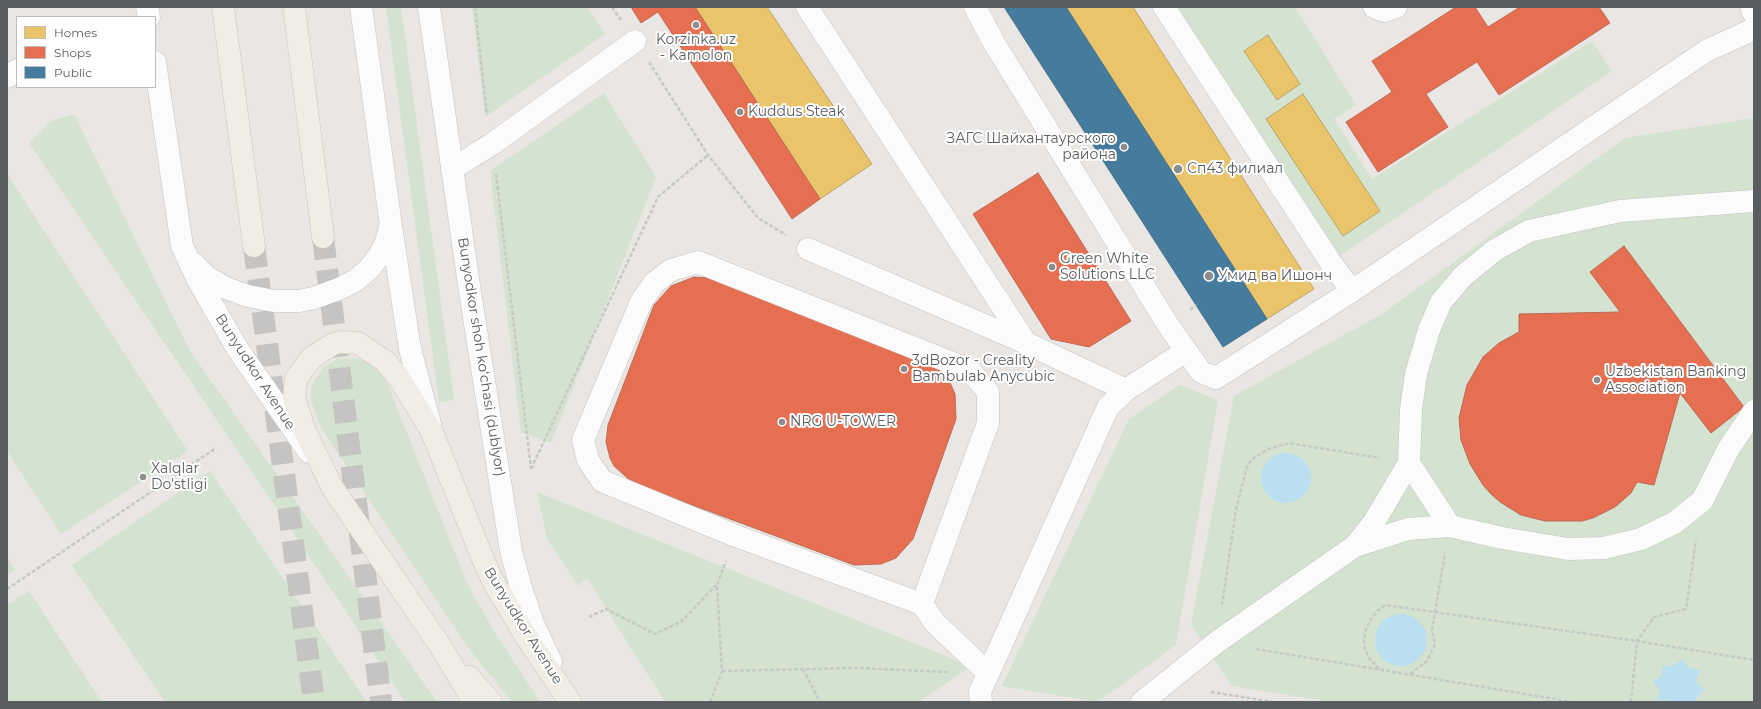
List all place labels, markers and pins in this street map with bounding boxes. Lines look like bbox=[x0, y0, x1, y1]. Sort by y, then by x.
marker: Korzinka.uz - Kamolon bbox=[691, 20, 701, 30]
place label: Korzinka.uz - Kamolon bbox=[656, 32, 736, 64]
place label: Kuddus Steak bbox=[748, 104, 845, 120]
marker: Kuddus Steak bbox=[735, 107, 745, 117]
place label: ЗАГС Шайхантаурского района bbox=[947, 131, 1116, 164]
marker: ЗАГС Шайхантаурского района bbox=[1119, 142, 1129, 152]
place label: Сп43 филиал bbox=[1187, 161, 1283, 177]
marker: Сп43 филиал bbox=[1172, 163, 1184, 175]
place label: Green White Solutions LLC bbox=[1060, 251, 1155, 284]
marker: Green White Solutions LLC bbox=[1047, 262, 1057, 272]
place label: Умид ва Ишонч bbox=[1218, 268, 1332, 284]
marker: Умид ва Ишонч bbox=[1203, 270, 1215, 282]
place label: 3dBozor - Creality Bambulab Anycubic bbox=[912, 353, 1055, 386]
marker: 3dBozor - Creality Bambulab Anycubic bbox=[899, 364, 909, 374]
place label: Uzbekistan Banking Association bbox=[1605, 364, 1746, 396]
marker: Uzbekistan Banking Association bbox=[1592, 375, 1602, 385]
place label: NRG U-TOWER bbox=[790, 414, 896, 430]
marker: NRG U-TOWER bbox=[777, 417, 787, 427]
place label: Xalqlar Do'stligi bbox=[151, 461, 207, 494]
marker: Xalqlar Do'stligi bbox=[138, 472, 148, 482]

